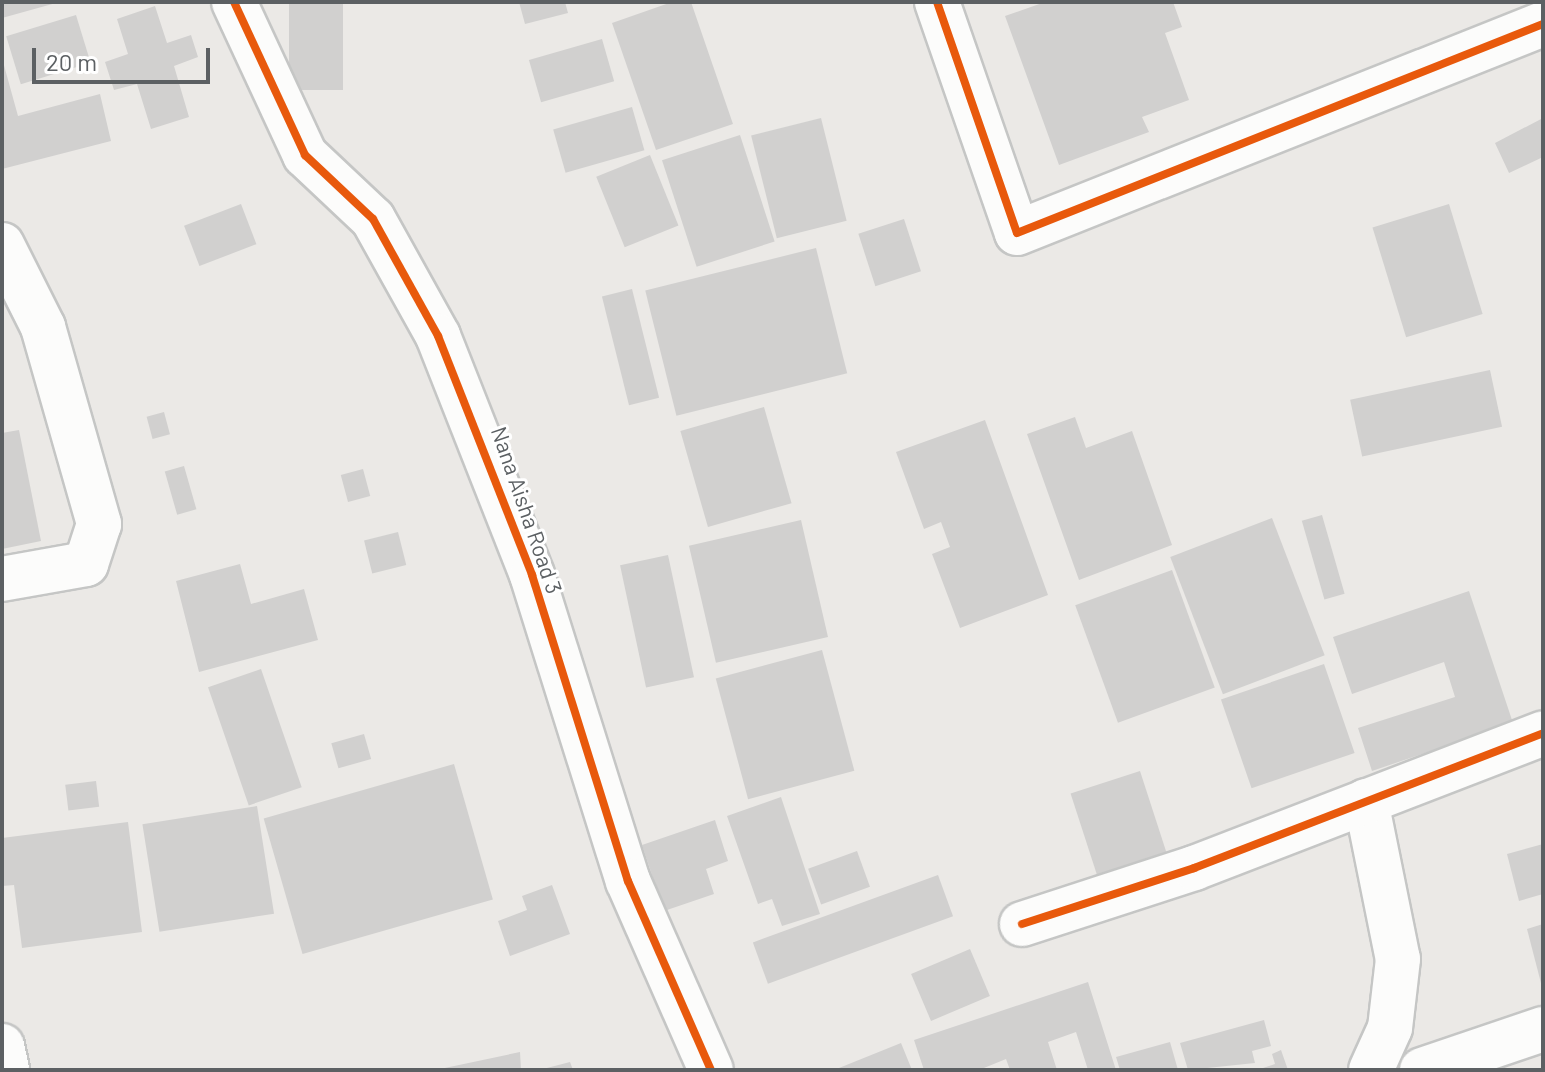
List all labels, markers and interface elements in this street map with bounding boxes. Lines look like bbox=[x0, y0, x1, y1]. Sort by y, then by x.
scale bar bbox=[36, 32, 214, 82]
text: 20 m bbox=[46, 47, 97, 76]
street label: Nana Aisha Road 3 bbox=[486, 423, 568, 597]

